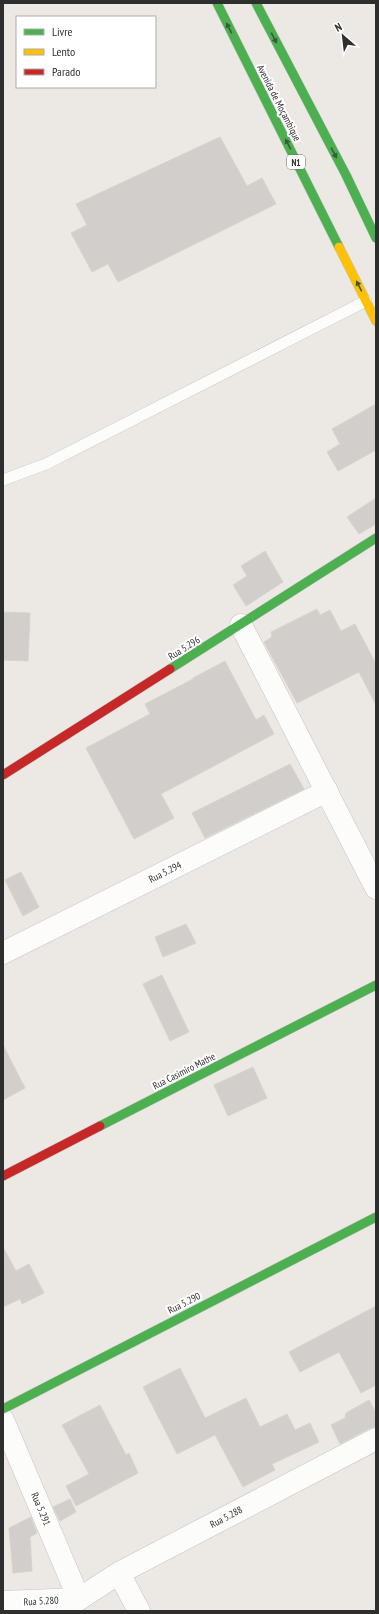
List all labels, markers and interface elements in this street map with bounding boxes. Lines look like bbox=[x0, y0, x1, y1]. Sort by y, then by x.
legend bbox=[16, 16, 156, 88]
north arrow bbox=[323, 16, 363, 56]
text: N bbox=[332, 20, 344, 35]
one-way arrow bbox=[226, 23, 233, 34]
text: Livre bbox=[52, 24, 73, 39]
one-way arrow bbox=[271, 32, 277, 43]
text: Lento bbox=[52, 44, 75, 59]
street label: Avenida de Moçambique bbox=[254, 63, 304, 143]
text: Parado bbox=[52, 64, 80, 79]
one-way arrow bbox=[285, 139, 291, 150]
one-way arrow bbox=[331, 147, 337, 159]
road number: N1 bbox=[287, 155, 305, 169]
one-way arrow bbox=[355, 280, 362, 291]
street label: Rua 5.296 bbox=[166, 633, 203, 663]
street label: Rua 5.294 bbox=[146, 858, 184, 886]
street label: Rua Casimiro Mathe bbox=[150, 1050, 218, 1092]
street label: Rua 5.290 bbox=[165, 1289, 203, 1317]
street label: Rua 5.291 bbox=[28, 1490, 54, 1528]
street label: Rua 5.288 bbox=[207, 1503, 245, 1531]
street label: Rua 5.280 bbox=[23, 1594, 59, 1608]

